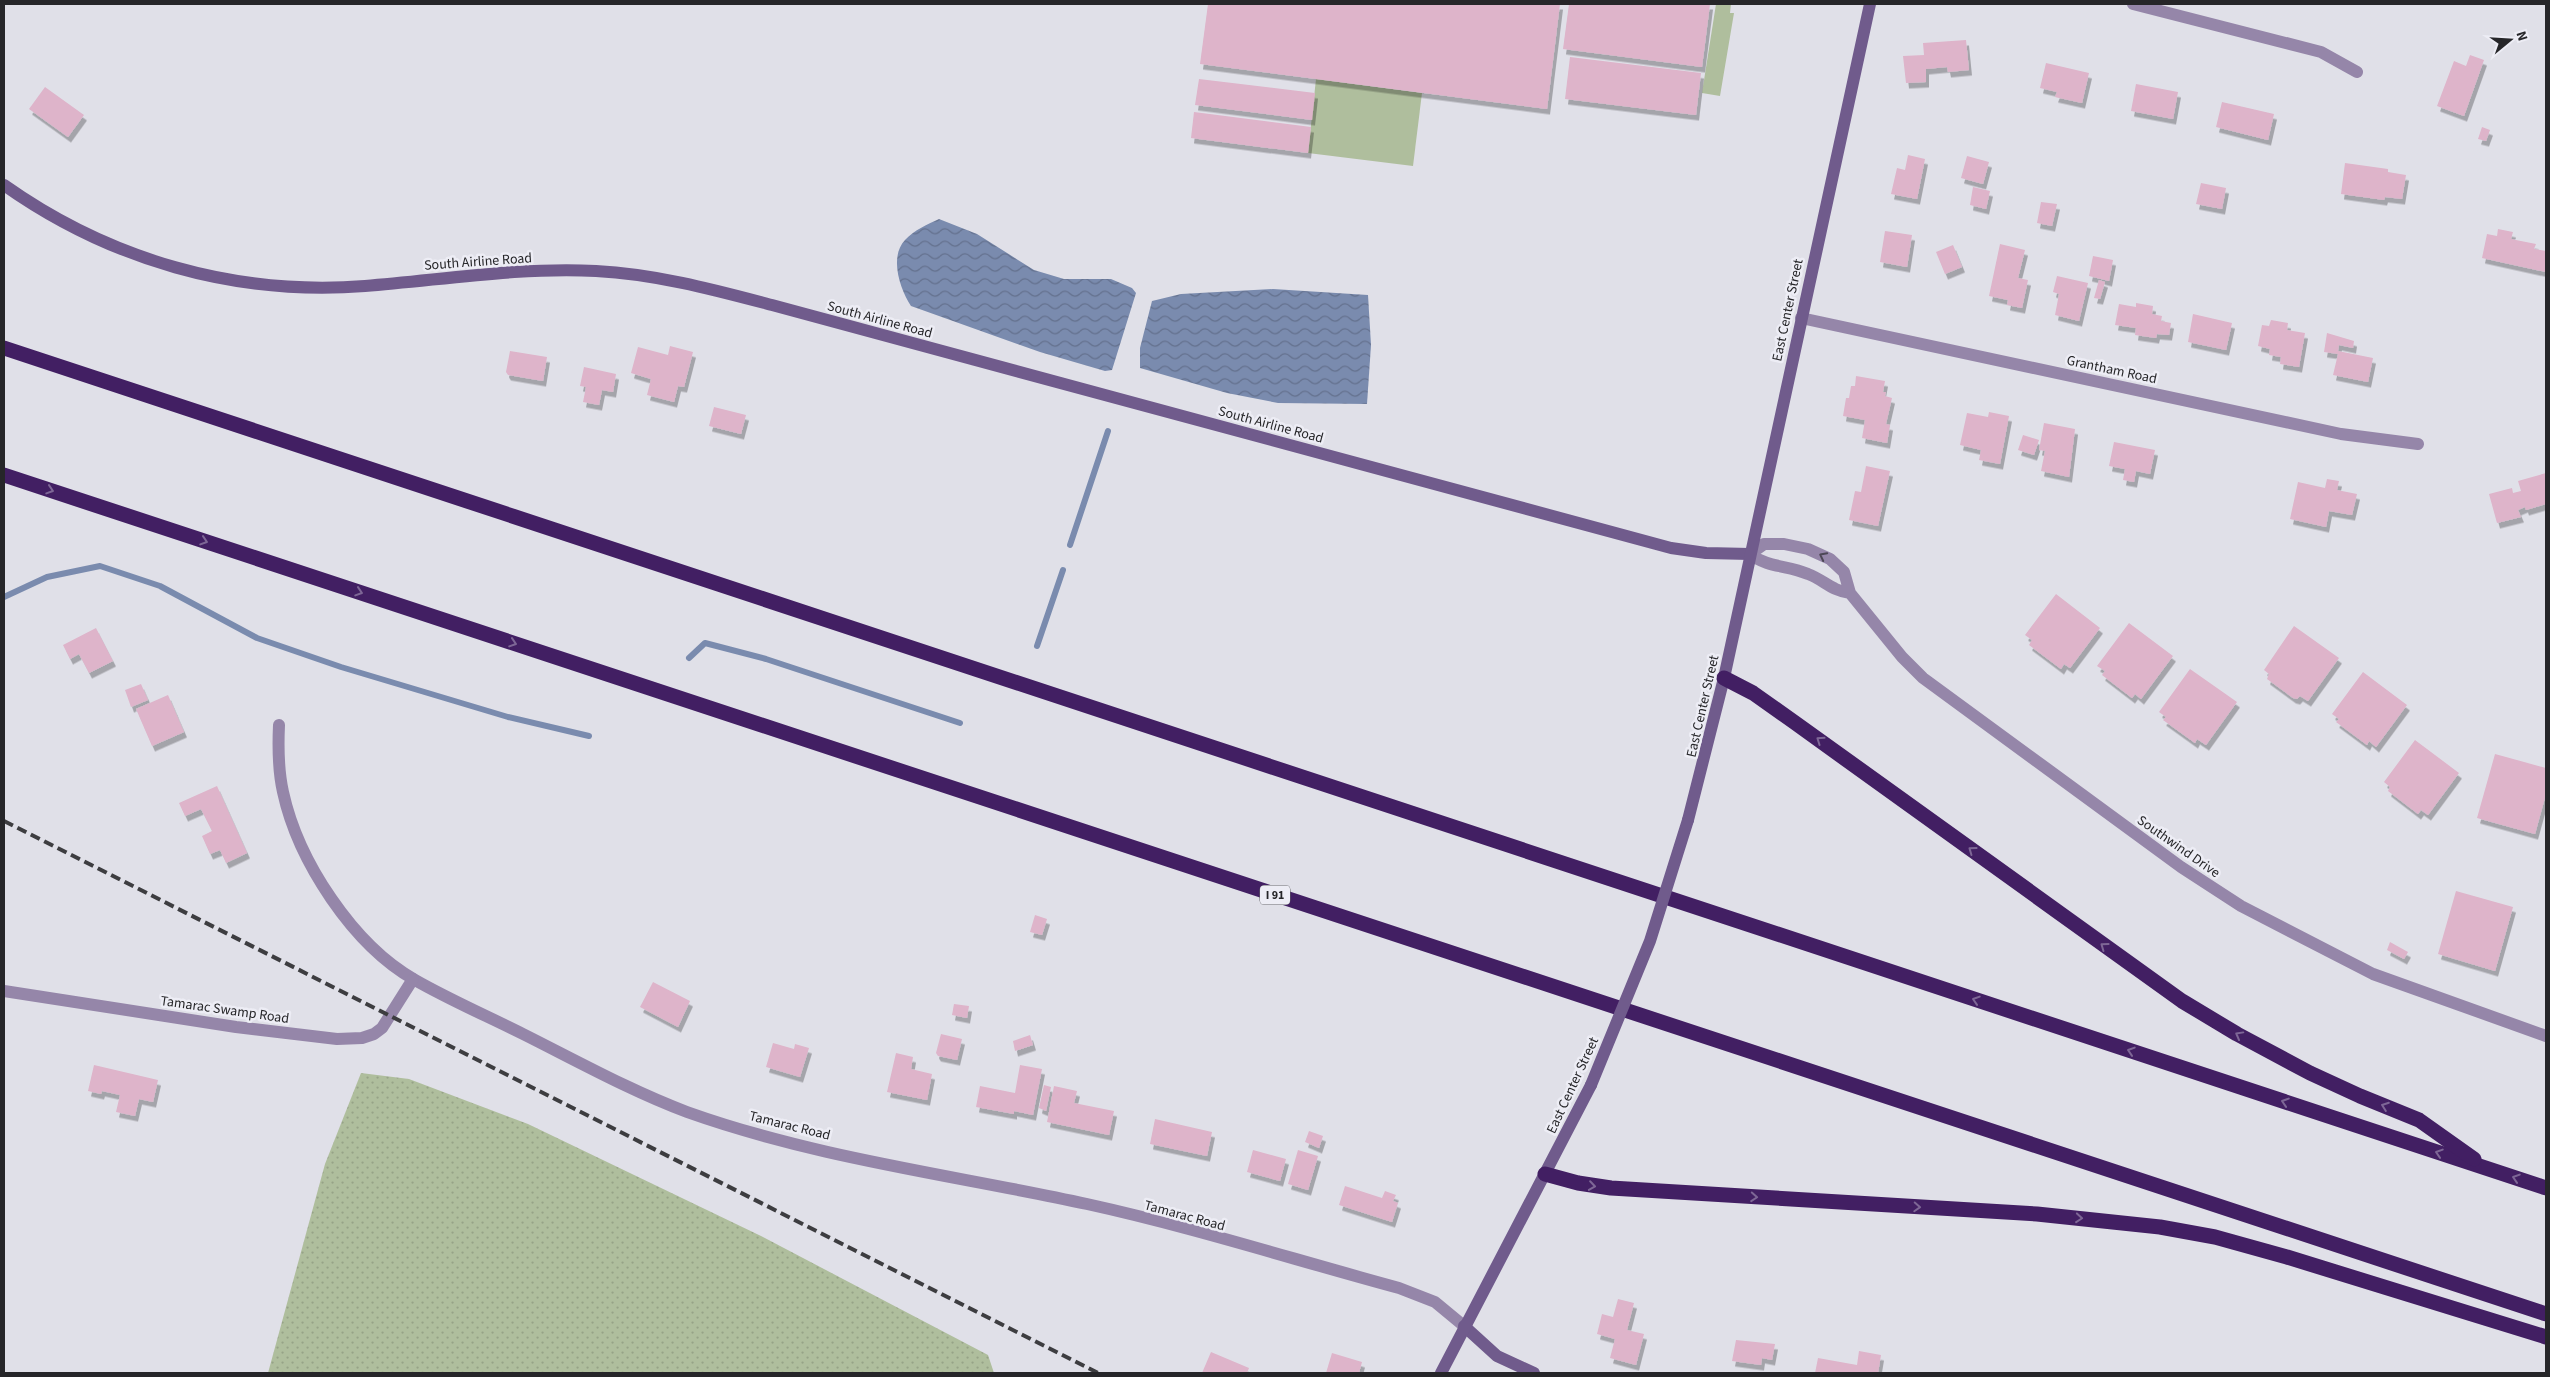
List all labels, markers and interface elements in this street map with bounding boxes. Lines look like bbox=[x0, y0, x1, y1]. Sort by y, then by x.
north arrow bbox=[2485, 15, 2535, 65]
text: N bbox=[2510, 29, 2532, 44]
street label: South Airline Road bbox=[423, 248, 533, 276]
street label: East Center Street bbox=[1767, 257, 1809, 363]
street label: South Airline Road bbox=[825, 296, 935, 344]
street label: Grantham Road bbox=[2065, 351, 2159, 389]
street label: South Airline Road bbox=[1216, 401, 1326, 449]
one-way arrow bbox=[45, 484, 54, 494]
one-way arrow bbox=[200, 535, 208, 545]
one-way arrow bbox=[1819, 551, 1828, 562]
one-way arrow bbox=[354, 586, 362, 596]
one-way arrow bbox=[508, 637, 517, 647]
street label: East Center Street bbox=[1681, 653, 1725, 759]
one-way arrow bbox=[1816, 737, 1826, 746]
street label: Southwind Drive bbox=[2133, 811, 2224, 883]
one-way arrow bbox=[1968, 847, 1978, 856]
road number: I 91 bbox=[1260, 886, 1290, 904]
one-way arrow bbox=[2101, 943, 2110, 951]
street label: Tamarac Swamp Road bbox=[159, 991, 290, 1029]
one-way arrow bbox=[1973, 995, 1981, 1005]
one-way arrow bbox=[2235, 1031, 2244, 1041]
street label: East Center Street bbox=[1542, 1034, 1604, 1137]
one-way arrow bbox=[2127, 1046, 2135, 1056]
one-way arrow bbox=[2281, 1097, 2290, 1107]
one-way arrow bbox=[2381, 1102, 2390, 1112]
street label: Tamarac Road bbox=[747, 1106, 832, 1146]
one-way arrow bbox=[2436, 1148, 2444, 1158]
one-way arrow bbox=[2512, 1174, 2521, 1184]
one-way arrow bbox=[1588, 1180, 1597, 1190]
one-way arrow bbox=[1751, 1191, 1759, 1202]
street label: Tamarac Road bbox=[1142, 1196, 1227, 1236]
one-way arrow bbox=[1913, 1201, 1921, 1212]
one-way arrow bbox=[2075, 1212, 2083, 1223]

